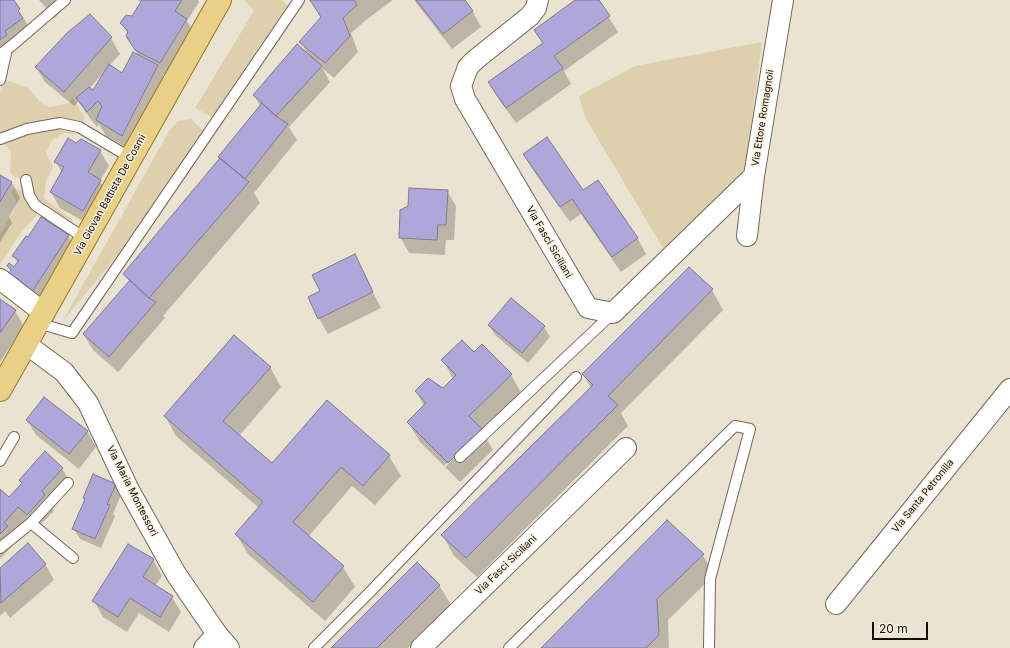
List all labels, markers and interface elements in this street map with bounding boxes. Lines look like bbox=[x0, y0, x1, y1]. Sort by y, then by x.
street label: Via Ettore Romagnoli bbox=[749, 69, 777, 167]
street label: Via Giovan Battista De Cosmi bbox=[72, 132, 148, 258]
street label: Via Fasci Siciliani bbox=[524, 204, 574, 280]
street label: Via Maria Montessori bbox=[104, 444, 160, 538]
street label: Via Santa Petronilla bbox=[890, 457, 956, 535]
street label: Via Fasci Siciliani bbox=[473, 533, 539, 597]
scale bar bbox=[874, 614, 930, 640]
text: 20 m bbox=[879, 621, 908, 636]

